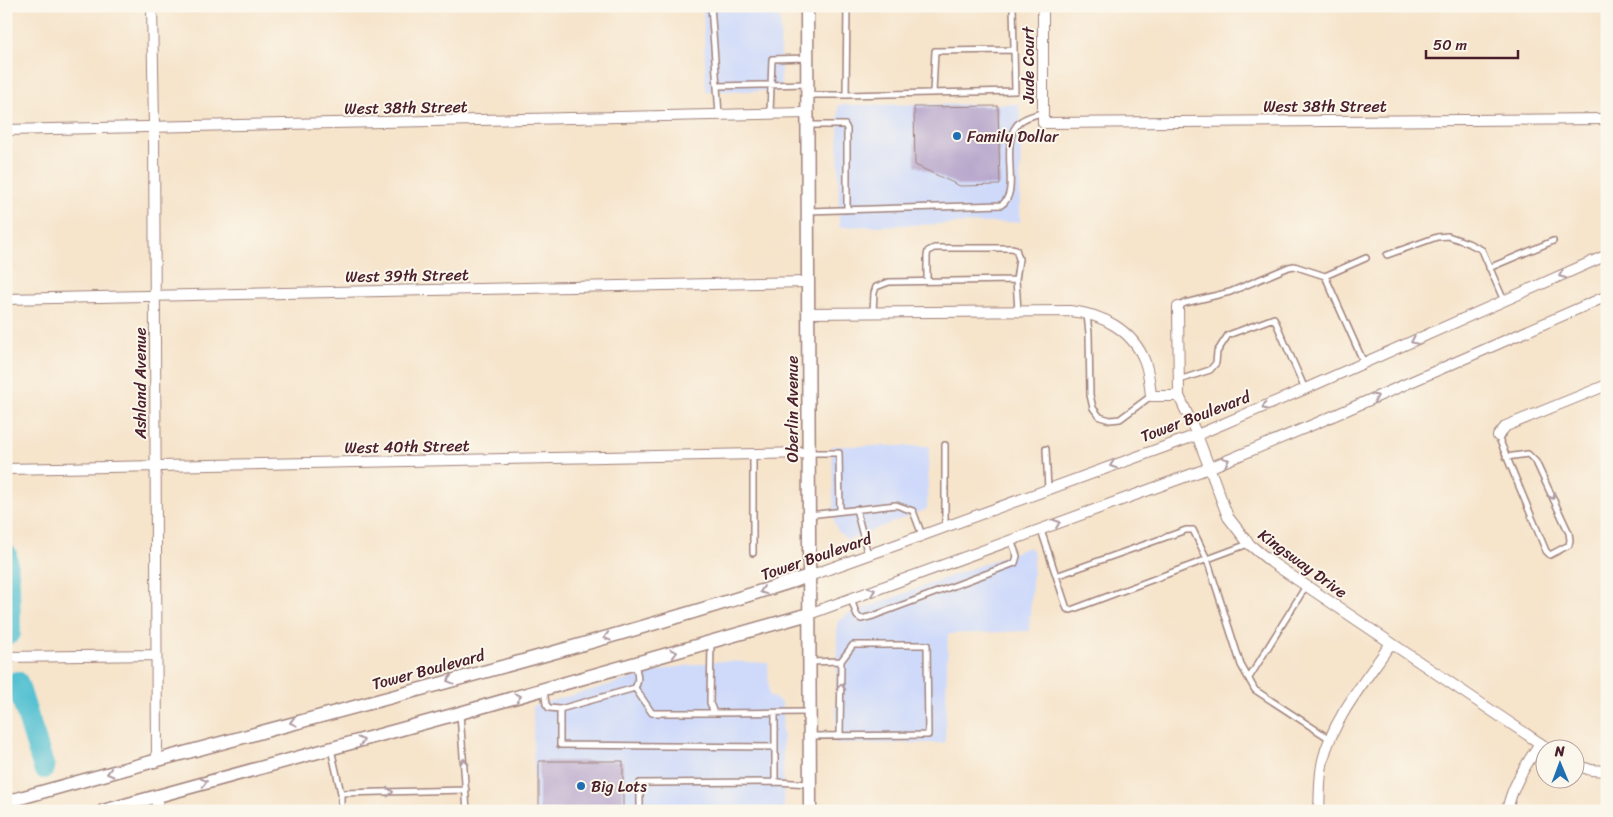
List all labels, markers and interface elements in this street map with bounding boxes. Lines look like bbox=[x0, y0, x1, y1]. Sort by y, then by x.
street label: Jude Court bbox=[1014, 26, 1043, 104]
scale bar bbox=[1426, 28, 1518, 60]
text: 50 m bbox=[1433, 32, 1468, 58]
street label: West 38th Street bbox=[344, 92, 468, 123]
street label: West 38th Street bbox=[1263, 92, 1387, 121]
place label: Family Dollar bbox=[967, 122, 1060, 151]
marker: Family Dollar bbox=[951, 130, 963, 142]
street label: West 39th Street bbox=[345, 260, 469, 291]
one-way arrow bbox=[1558, 269, 1567, 280]
street label: Ashland Avenue bbox=[126, 327, 155, 440]
one-way arrow bbox=[1410, 335, 1419, 346]
street label: Oberlin Avenue bbox=[778, 356, 807, 462]
street label: Tower Boulevard bbox=[1136, 382, 1256, 451]
one-way arrow bbox=[1370, 392, 1379, 403]
one-way arrow bbox=[1261, 400, 1270, 411]
street label: West 40th Street bbox=[344, 431, 470, 462]
one-way arrow bbox=[1221, 456, 1230, 467]
one-way arrow bbox=[1110, 459, 1118, 469]
one-way arrow bbox=[1545, 491, 1556, 500]
one-way arrow bbox=[1052, 519, 1061, 529]
street label: Kingsway Drive bbox=[1252, 521, 1354, 606]
street label: Tower Boulevard bbox=[757, 523, 877, 589]
one-way arrow bbox=[759, 585, 767, 595]
one-way arrow bbox=[867, 587, 875, 597]
one-way arrow bbox=[602, 631, 611, 642]
street label: Tower Boulevard bbox=[369, 640, 489, 698]
one-way arrow bbox=[669, 649, 678, 659]
one-way arrow bbox=[447, 674, 455, 684]
one-way arrow bbox=[836, 683, 846, 691]
one-way arrow bbox=[513, 692, 522, 703]
one-way arrow bbox=[290, 717, 298, 727]
one-way arrow bbox=[356, 736, 365, 746]
text: N bbox=[1554, 739, 1565, 764]
north arrow bbox=[1536, 740, 1586, 790]
one-way arrow bbox=[458, 758, 469, 766]
one-way arrow bbox=[107, 767, 115, 777]
place label: Big Lots bbox=[591, 772, 647, 801]
one-way arrow bbox=[199, 778, 207, 788]
marker: Big Lots bbox=[575, 780, 587, 792]
one-way arrow bbox=[386, 787, 394, 797]

